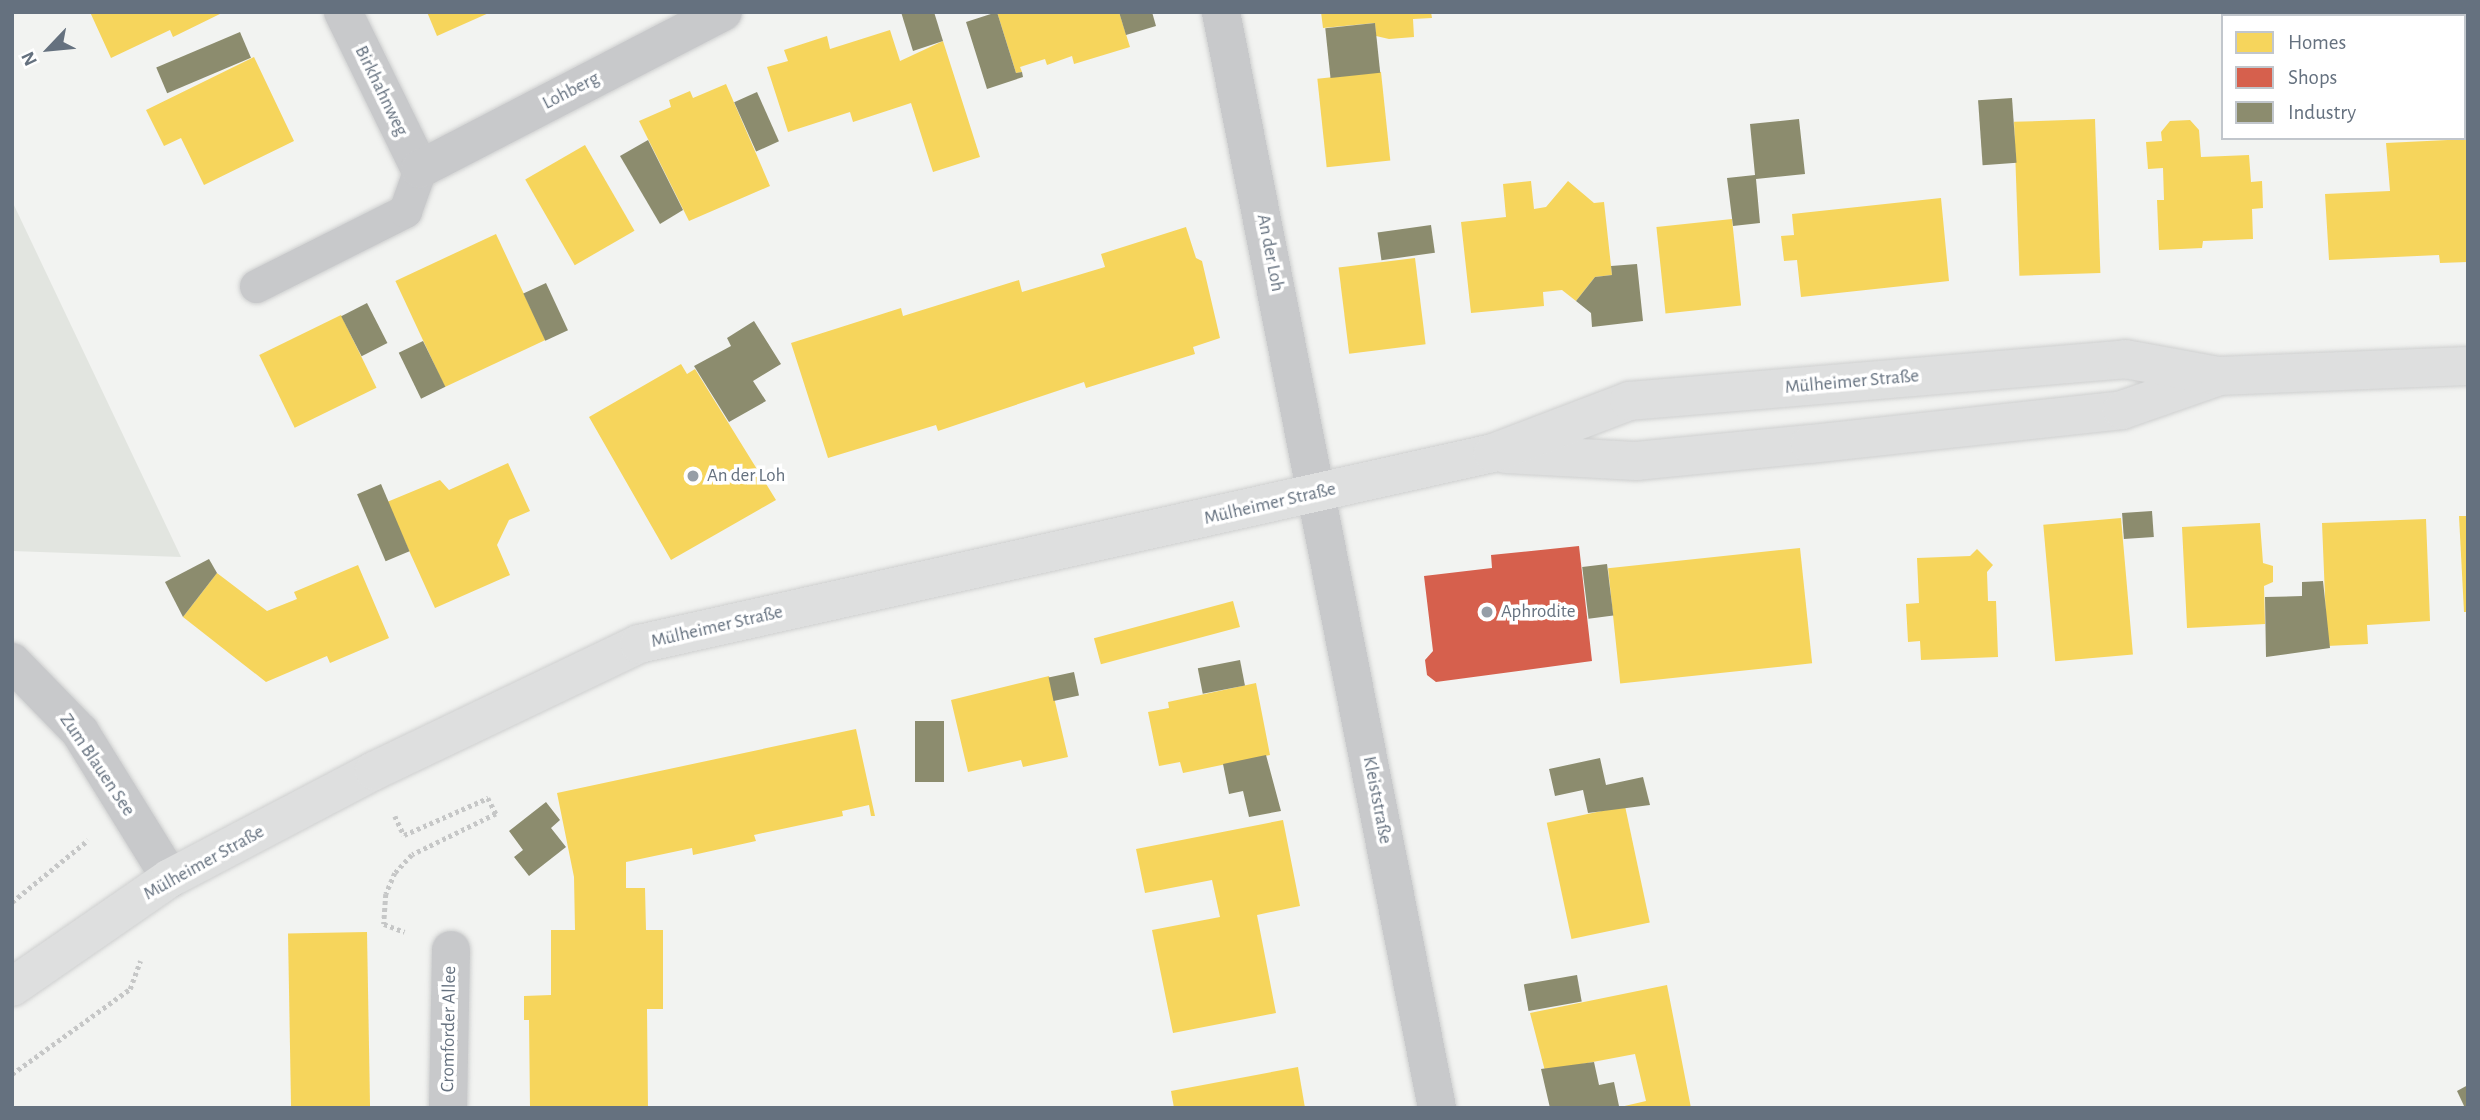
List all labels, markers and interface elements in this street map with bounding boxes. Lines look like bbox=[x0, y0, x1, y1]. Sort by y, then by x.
north arrow bbox=[14, 14, 84, 84]
legend bbox=[2221, 14, 2466, 140]
text: Homes bbox=[2288, 32, 2346, 53]
street label: Birkhahnweg bbox=[349, 42, 413, 140]
text: N bbox=[18, 48, 41, 69]
street label: Lohberg bbox=[539, 67, 603, 115]
text: Shops bbox=[2288, 67, 2337, 88]
text: Industry bbox=[2288, 102, 2356, 123]
street label: An der Loh bbox=[1251, 212, 1289, 294]
street label: Mülheimer Straße bbox=[1784, 365, 1920, 399]
place label: An der Loh bbox=[707, 465, 785, 487]
marker: An der Loh bbox=[685, 468, 701, 484]
street label: Mülheimer Straße bbox=[1202, 478, 1338, 530]
street label: Mülheimer Straße bbox=[649, 601, 785, 653]
place label: Aphrodite bbox=[1501, 601, 1575, 623]
marker: Aphrodite bbox=[1479, 604, 1495, 620]
street label: Zum Blauen See bbox=[54, 709, 140, 821]
street label: Kleiststraße bbox=[1357, 754, 1397, 846]
street label: Mülheimer Straße bbox=[140, 820, 268, 906]
street label: Cromforder Allee bbox=[437, 966, 461, 1092]

